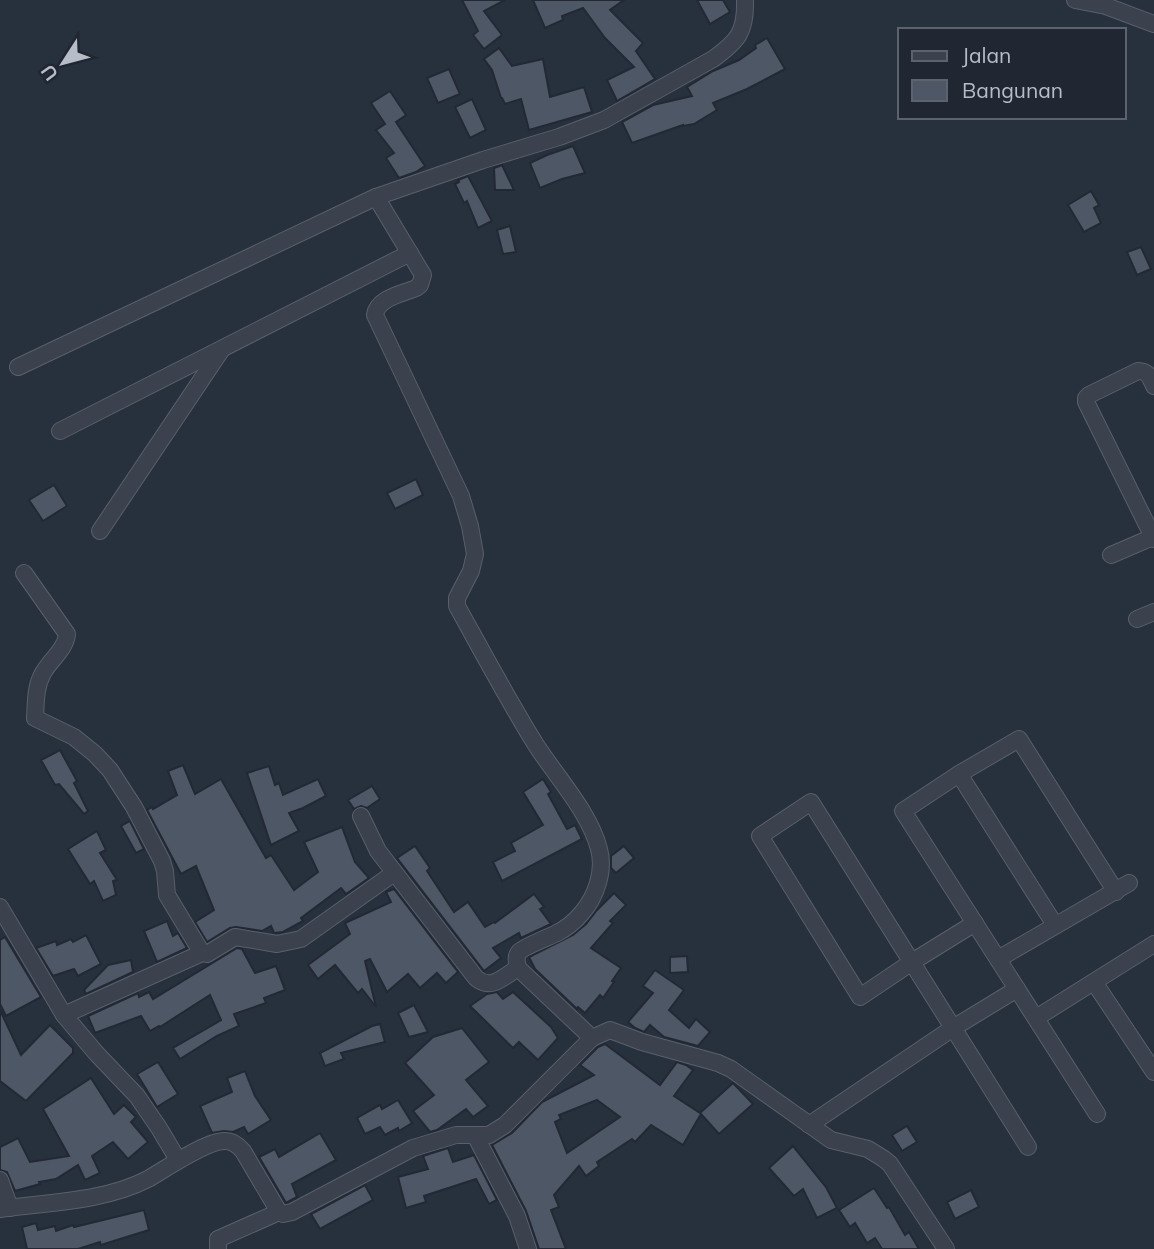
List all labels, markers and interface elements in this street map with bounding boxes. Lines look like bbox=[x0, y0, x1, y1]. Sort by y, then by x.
north arrow bbox=[28, 28, 98, 98]
legend bbox=[898, 28, 1126, 119]
text: Jalan bbox=[962, 42, 1011, 68]
text: U bbox=[35, 60, 63, 86]
text: Bangunan bbox=[962, 77, 1063, 103]

